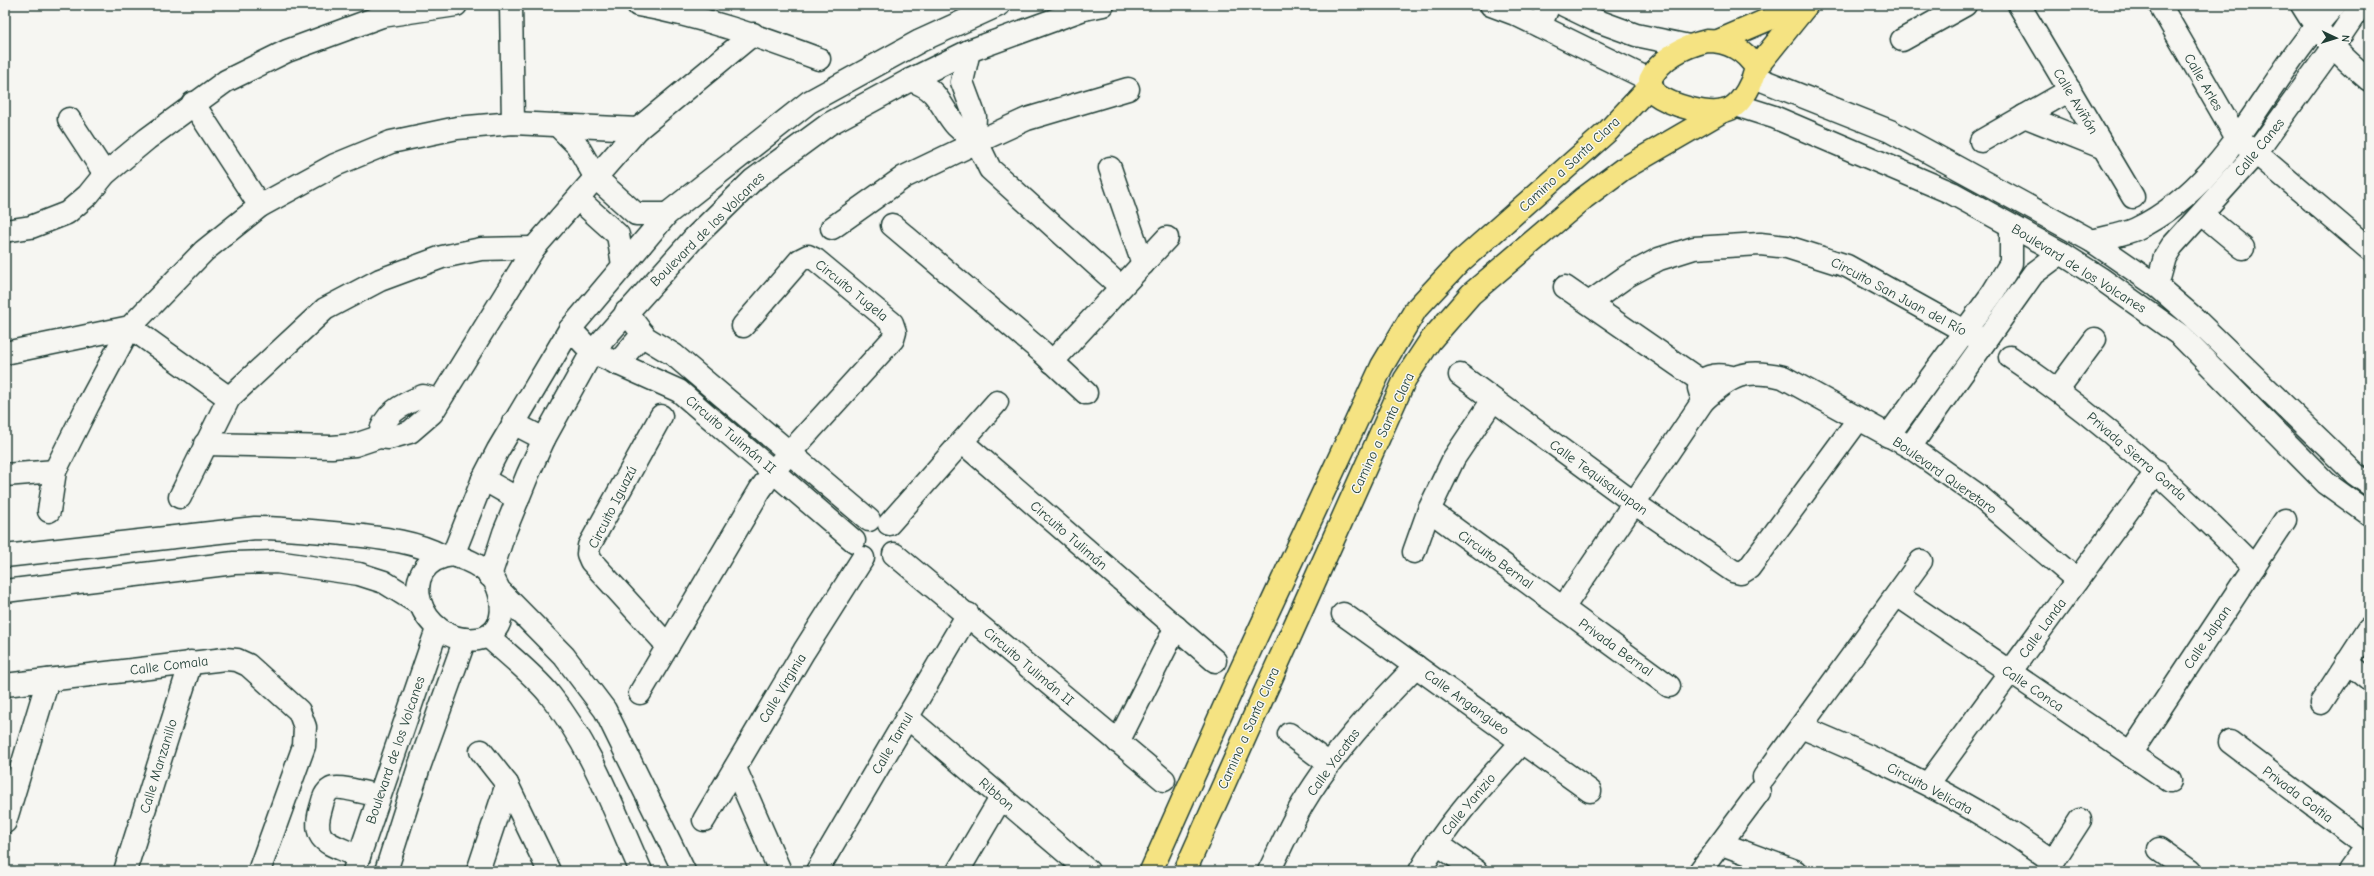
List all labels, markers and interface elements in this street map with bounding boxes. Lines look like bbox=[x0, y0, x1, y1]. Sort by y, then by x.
north arrow bbox=[2316, 18, 2356, 58]
text: N bbox=[2339, 35, 2352, 43]
street label: Calle Arles bbox=[2180, 51, 2227, 114]
street label: Calle Aviñón bbox=[2049, 65, 2102, 137]
street label: Camino a Santa Clara bbox=[1515, 113, 1623, 216]
street label: Calle Canes bbox=[2231, 115, 2288, 180]
street label: Boulevard de los Volcanes bbox=[647, 168, 768, 290]
street label: Boulevard de los Volcanes bbox=[2008, 220, 2149, 317]
street label: Circuito San Juan del Río bbox=[1828, 253, 1970, 339]
street label: Circuito Tugela bbox=[812, 256, 892, 325]
street label: Camino a Santa Clara bbox=[1347, 370, 1418, 497]
street label: Circuito Tulimán II bbox=[682, 392, 779, 477]
street label: Privada Sierra Gorda bbox=[2083, 408, 2190, 504]
street label: Boulevard Queretaro bbox=[1889, 433, 2000, 518]
street label: Calle Tequisquiapan bbox=[1546, 436, 1651, 519]
street label: Circuito Iguazú bbox=[584, 463, 640, 551]
street label: Circuito Tulimán bbox=[1027, 497, 1111, 574]
street label: Circuito Bernal bbox=[1455, 526, 1537, 592]
street label: Calle Landa bbox=[2015, 595, 2070, 662]
street label: Calle Jalpan bbox=[2180, 602, 2235, 672]
street label: Privada Bernal bbox=[1575, 615, 1656, 680]
street label: Circuito Tulimán II bbox=[980, 624, 1077, 709]
street label: Calle Virginia bbox=[755, 650, 810, 726]
street label: Calle Comala bbox=[129, 652, 209, 679]
street label: Calle Conca bbox=[1998, 661, 2067, 715]
street label: Camino a Santa Clara bbox=[1214, 664, 1283, 792]
street label: Calle Angangueo bbox=[1421, 666, 1513, 739]
street label: Boulevard de los Volcanes bbox=[362, 674, 429, 826]
street label: Calle Tamul bbox=[868, 709, 917, 777]
street label: Calle Manzanillo bbox=[136, 717, 181, 815]
street label: Calle Yacatas bbox=[1303, 725, 1364, 799]
street label: Circuito Velicata bbox=[1884, 759, 1975, 818]
street label: Privada Goitia bbox=[2259, 762, 2336, 826]
street label: Calle Yanizio bbox=[1437, 770, 1499, 839]
street label: Ribbon bbox=[975, 774, 1018, 814]

